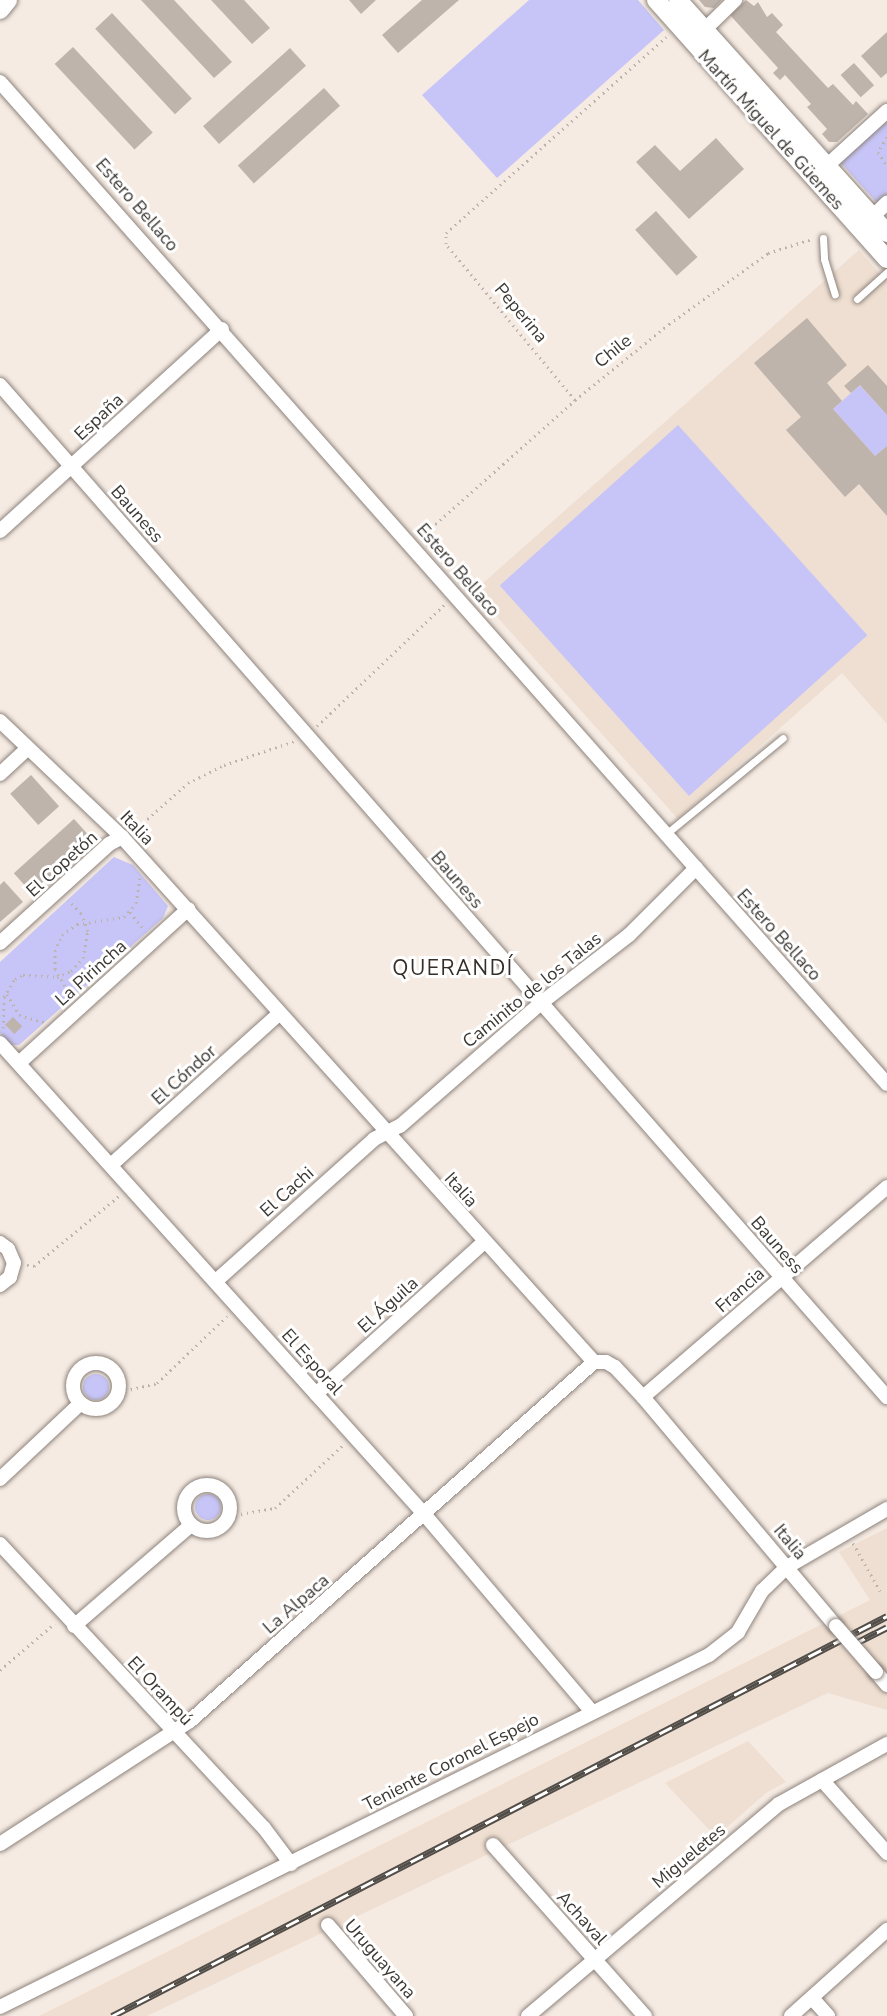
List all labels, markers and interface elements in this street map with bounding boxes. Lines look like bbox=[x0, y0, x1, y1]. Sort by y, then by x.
street label: Martín Miguel de Güemes bbox=[693, 45, 849, 215]
street label: Estero Bellaco bbox=[91, 154, 183, 256]
street label: Peperina bbox=[490, 279, 552, 347]
street label: Chile bbox=[590, 330, 636, 372]
street label: España bbox=[70, 389, 128, 445]
street label: Bauness bbox=[106, 481, 168, 547]
street label: Estero Bellaco bbox=[412, 519, 504, 621]
street label: Italia bbox=[116, 806, 158, 850]
street label: El Copetón bbox=[22, 826, 102, 902]
street label: Bauness bbox=[426, 847, 488, 913]
street label: Estero Bellaco bbox=[732, 885, 826, 985]
street label: Caminito de los Talas bbox=[458, 928, 606, 1052]
street label: La Pirincha bbox=[51, 935, 131, 1011]
district label: QUERANDÍ bbox=[392, 955, 514, 981]
street label: El Cóndor bbox=[147, 1041, 221, 1109]
street label: El Cachi bbox=[256, 1162, 318, 1222]
street label: Italia bbox=[440, 1168, 482, 1212]
street label: Bauness bbox=[746, 1212, 808, 1278]
street label: Francia bbox=[711, 1263, 769, 1317]
street label: El Águila bbox=[354, 1272, 422, 1338]
street label: El Esporal bbox=[277, 1325, 347, 1399]
street label: Italia bbox=[769, 1520, 811, 1564]
street label: La Alpaca bbox=[259, 1570, 333, 1638]
street label: El Orampú bbox=[123, 1652, 197, 1730]
street label: Teniente Coronel Espejo bbox=[359, 1708, 543, 1816]
street label: Migueletes bbox=[648, 1819, 730, 1893]
street label: Achaval bbox=[552, 1887, 612, 1949]
street label: Uruguayana bbox=[340, 1915, 420, 2003]

